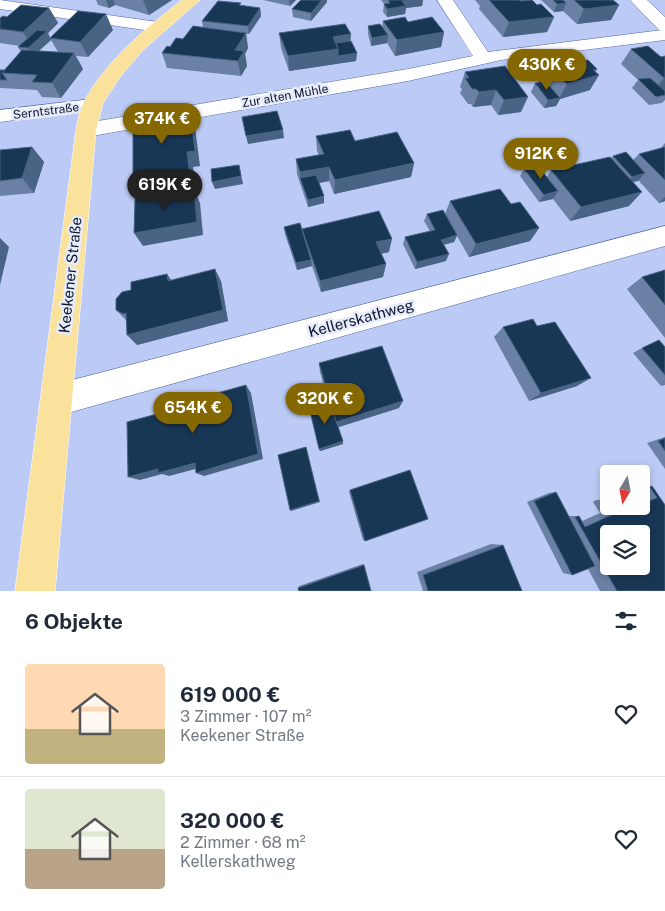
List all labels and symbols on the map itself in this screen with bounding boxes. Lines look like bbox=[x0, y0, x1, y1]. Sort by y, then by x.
pin: 430K € bbox=[506, 48, 588, 91]
street label: Zur alten Mühle bbox=[240, 81, 330, 111]
street label: Serntstraße bbox=[12, 100, 80, 122]
pin: 374K € bbox=[121, 102, 203, 145]
pin: 912K € bbox=[500, 138, 582, 180]
pin: 619K € bbox=[124, 168, 206, 211]
street label: Keekener Straße bbox=[55, 216, 85, 334]
street label: Kellerskathweg bbox=[306, 296, 416, 340]
pin: 320K € bbox=[284, 382, 366, 425]
pin: 654K € bbox=[152, 392, 234, 434]
north arrow bbox=[600, 465, 650, 515]

